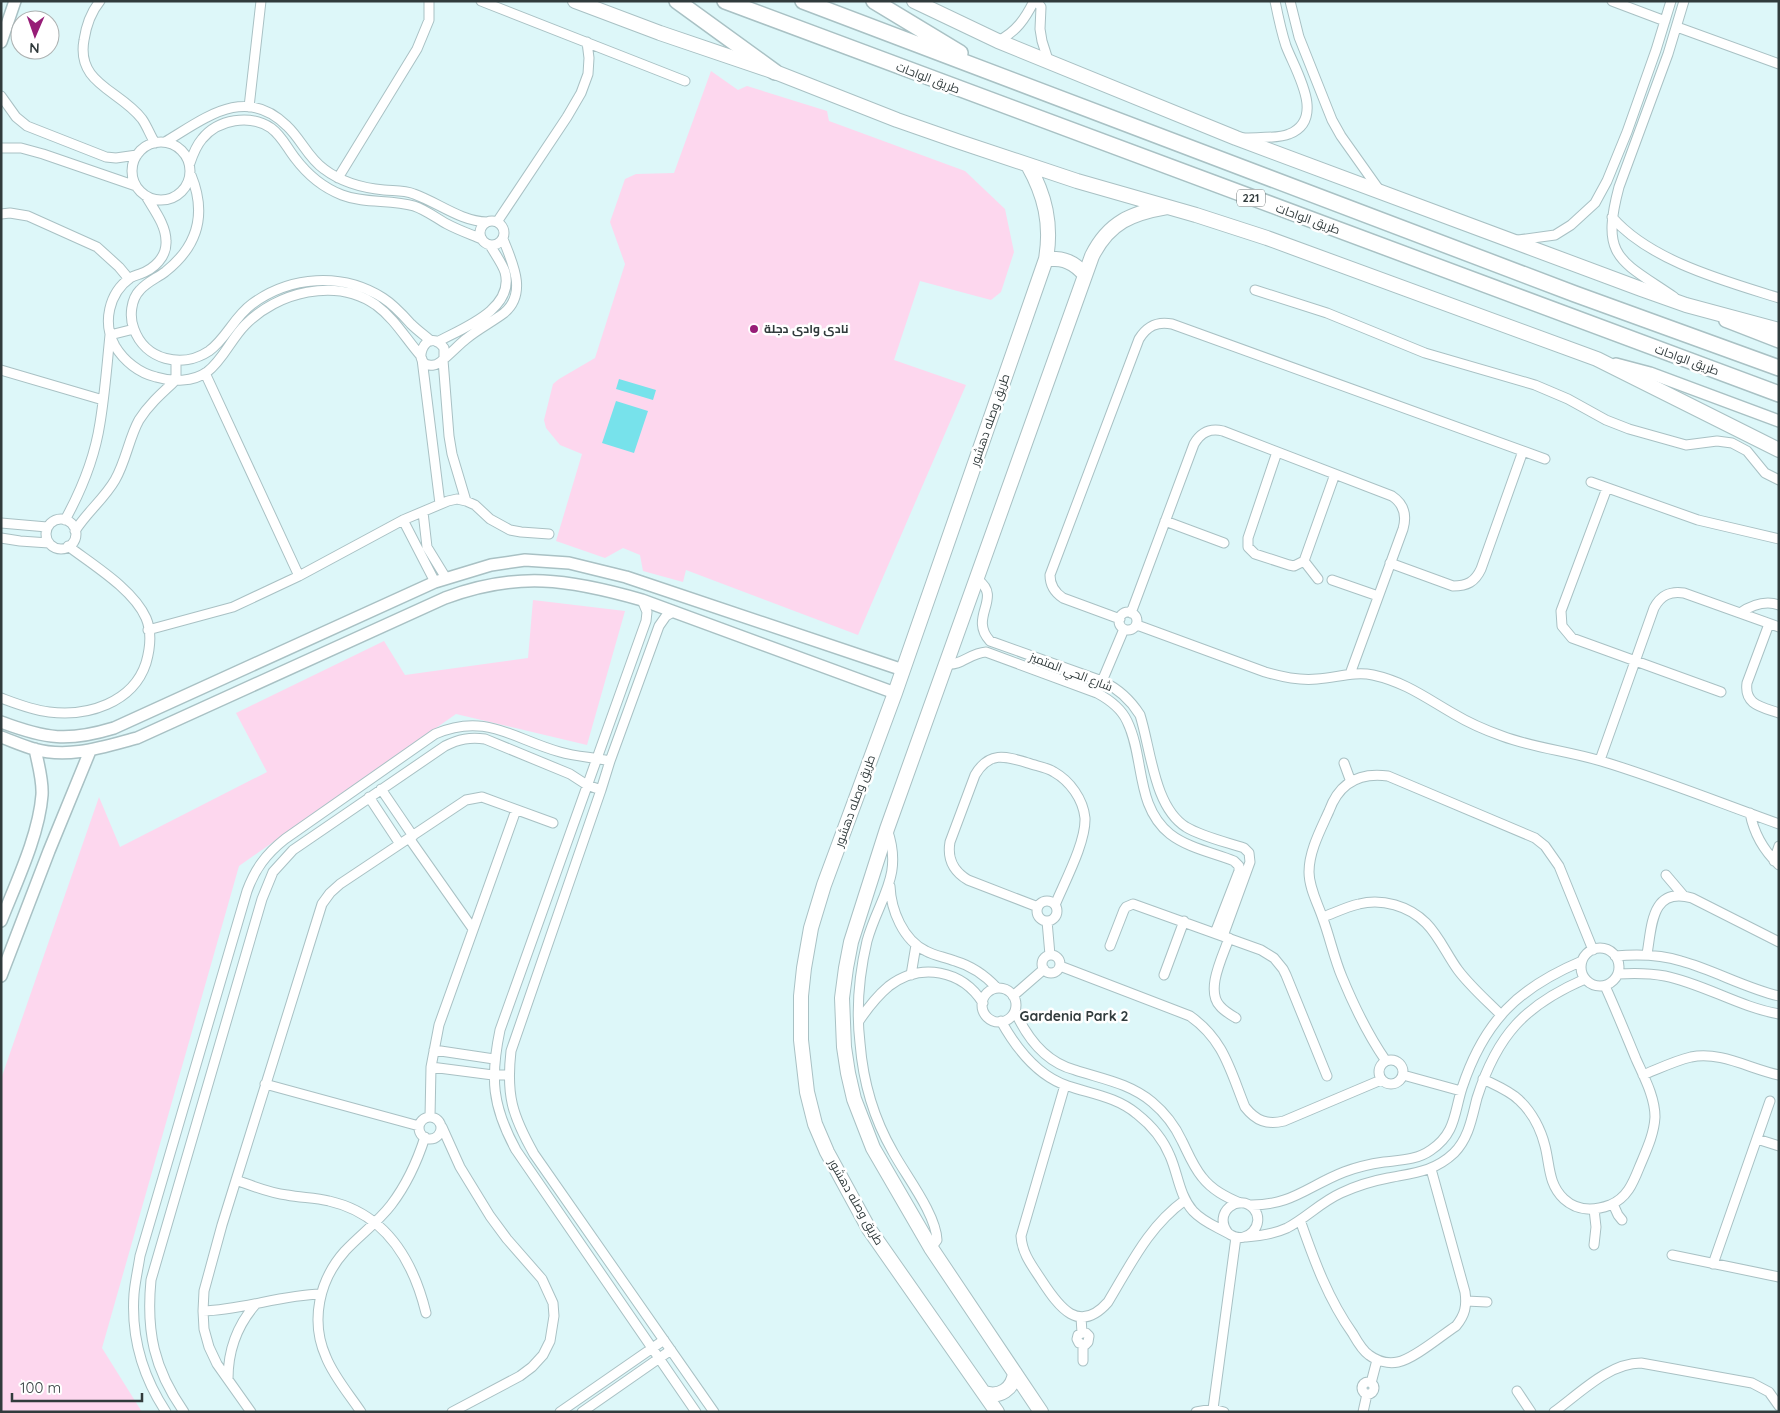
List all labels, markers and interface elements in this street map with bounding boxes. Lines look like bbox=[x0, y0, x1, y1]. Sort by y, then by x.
north arrow bbox=[10, 10, 60, 60]
text: N bbox=[29, 39, 40, 57]
street label: طريق الواحات bbox=[894, 59, 962, 97]
road number: 221 bbox=[1237, 190, 1265, 207]
street label: طريق الواحات bbox=[1274, 200, 1342, 237]
place label: نادى وادى دجلة bbox=[764, 321, 849, 337]
marker: نادى وادى دجلة bbox=[748, 323, 760, 335]
street label: طريق الواحات bbox=[1653, 341, 1721, 378]
street label: طريق وصله دهشور bbox=[966, 372, 1012, 469]
street label: شارع الحي المتميز bbox=[1026, 648, 1115, 697]
street label: طريق وصله دهشور bbox=[831, 753, 878, 850]
district label: Gardenia Park 2 bbox=[1019, 1007, 1129, 1025]
street label: طريق وصله دهشور bbox=[825, 1155, 887, 1247]
scale bar bbox=[12, 1370, 142, 1402]
text: 100 m bbox=[20, 1378, 61, 1397]

